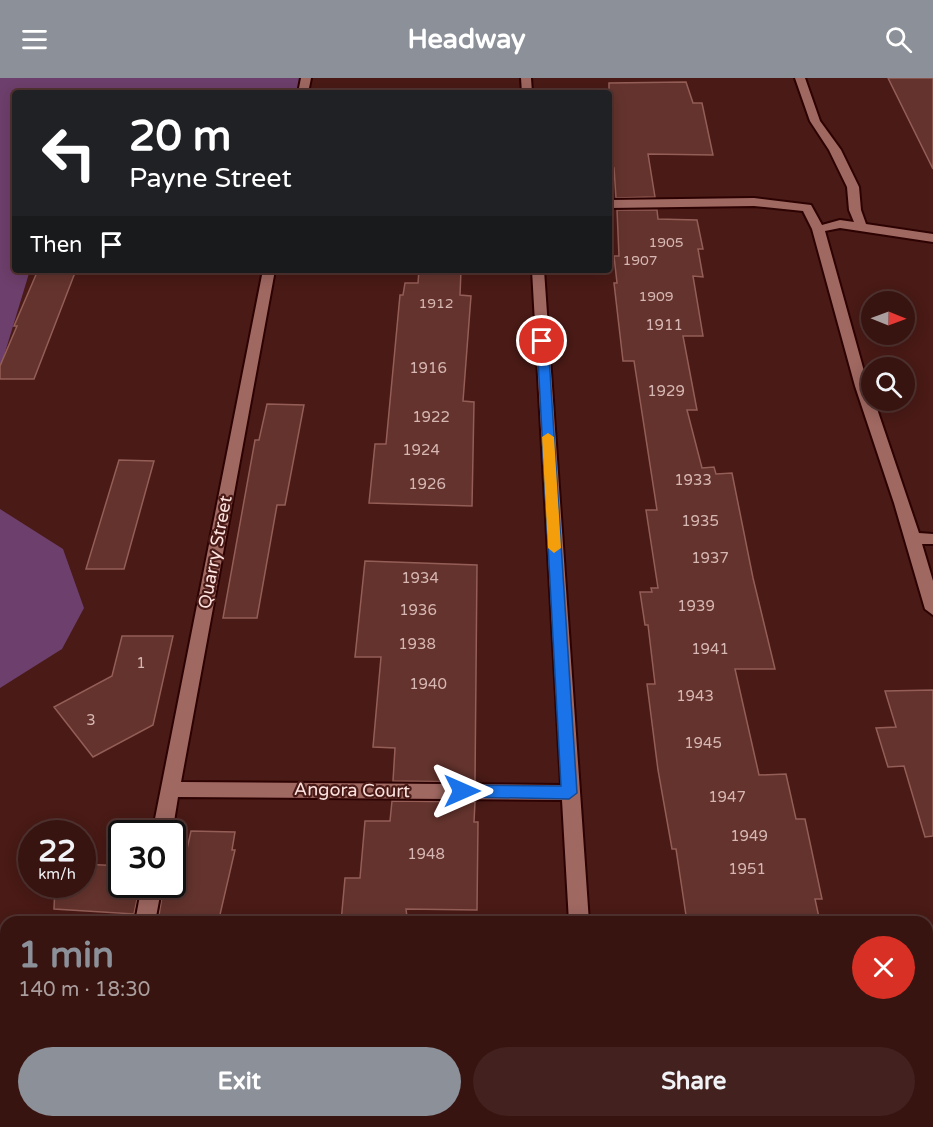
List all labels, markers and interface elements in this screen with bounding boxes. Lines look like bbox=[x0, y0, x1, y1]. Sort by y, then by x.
icon: menu bbox=[18, 23, 51, 56]
text: Headway bbox=[407, 23, 526, 56]
icon: search bbox=[882, 23, 915, 56]
text: 20 m bbox=[129, 111, 231, 162]
icon: left bbox=[30, 114, 108, 192]
text: Payne Street bbox=[129, 162, 292, 195]
icon: arrive bbox=[95, 228, 128, 261]
text: Then bbox=[30, 232, 83, 258]
house number: 1905 bbox=[648, 234, 684, 251]
house number: 1907 bbox=[622, 252, 658, 269]
house number: 1909 bbox=[638, 288, 674, 305]
north arrow bbox=[861, 291, 915, 345]
map controls bbox=[861, 291, 915, 411]
house number: 1912 bbox=[418, 295, 454, 312]
pin bbox=[516, 315, 567, 366]
house number: 1911 bbox=[645, 316, 683, 334]
icon: arrive bbox=[525, 324, 558, 357]
button: search bbox=[861, 357, 915, 411]
house number: 1916 bbox=[409, 359, 447, 377]
house number: 1929 bbox=[647, 382, 685, 400]
house number: 1922 bbox=[412, 408, 450, 426]
house number: 1924 bbox=[402, 441, 440, 459]
house number: 1933 bbox=[674, 471, 712, 489]
house number: 1926 bbox=[408, 475, 446, 493]
street label: Quarry Street bbox=[193, 493, 237, 611]
house number: 1935 bbox=[681, 512, 719, 530]
house number: 1937 bbox=[691, 549, 729, 567]
house number: 1934 bbox=[401, 569, 439, 587]
house number: 1939 bbox=[677, 597, 715, 615]
house number: 1936 bbox=[399, 601, 437, 619]
house number: 1938 bbox=[398, 635, 436, 653]
house number: 1941 bbox=[691, 640, 729, 658]
house number: 1 bbox=[136, 654, 146, 672]
house number: 1940 bbox=[409, 675, 447, 693]
house number: 1943 bbox=[676, 687, 714, 705]
house number: 3 bbox=[86, 711, 96, 729]
house number: 1945 bbox=[684, 734, 722, 752]
position arrow bbox=[430, 759, 494, 823]
street label: Angora Court bbox=[294, 778, 410, 802]
house number: 1947 bbox=[708, 788, 746, 806]
speed limit sign: 30 bbox=[108, 820, 186, 898]
house number: 1949 bbox=[730, 827, 768, 845]
text: 22 bbox=[38, 833, 76, 870]
house number: 1948 bbox=[407, 845, 445, 863]
house number: 1951 bbox=[728, 860, 766, 878]
text: km/h bbox=[38, 865, 76, 883]
text: 1 min bbox=[18, 934, 114, 977]
button: close bbox=[852, 936, 915, 999]
text: 140 m · 18:30 bbox=[18, 978, 150, 1002]
button: Exit bbox=[18, 1047, 461, 1116]
button: Share bbox=[473, 1047, 915, 1116]

